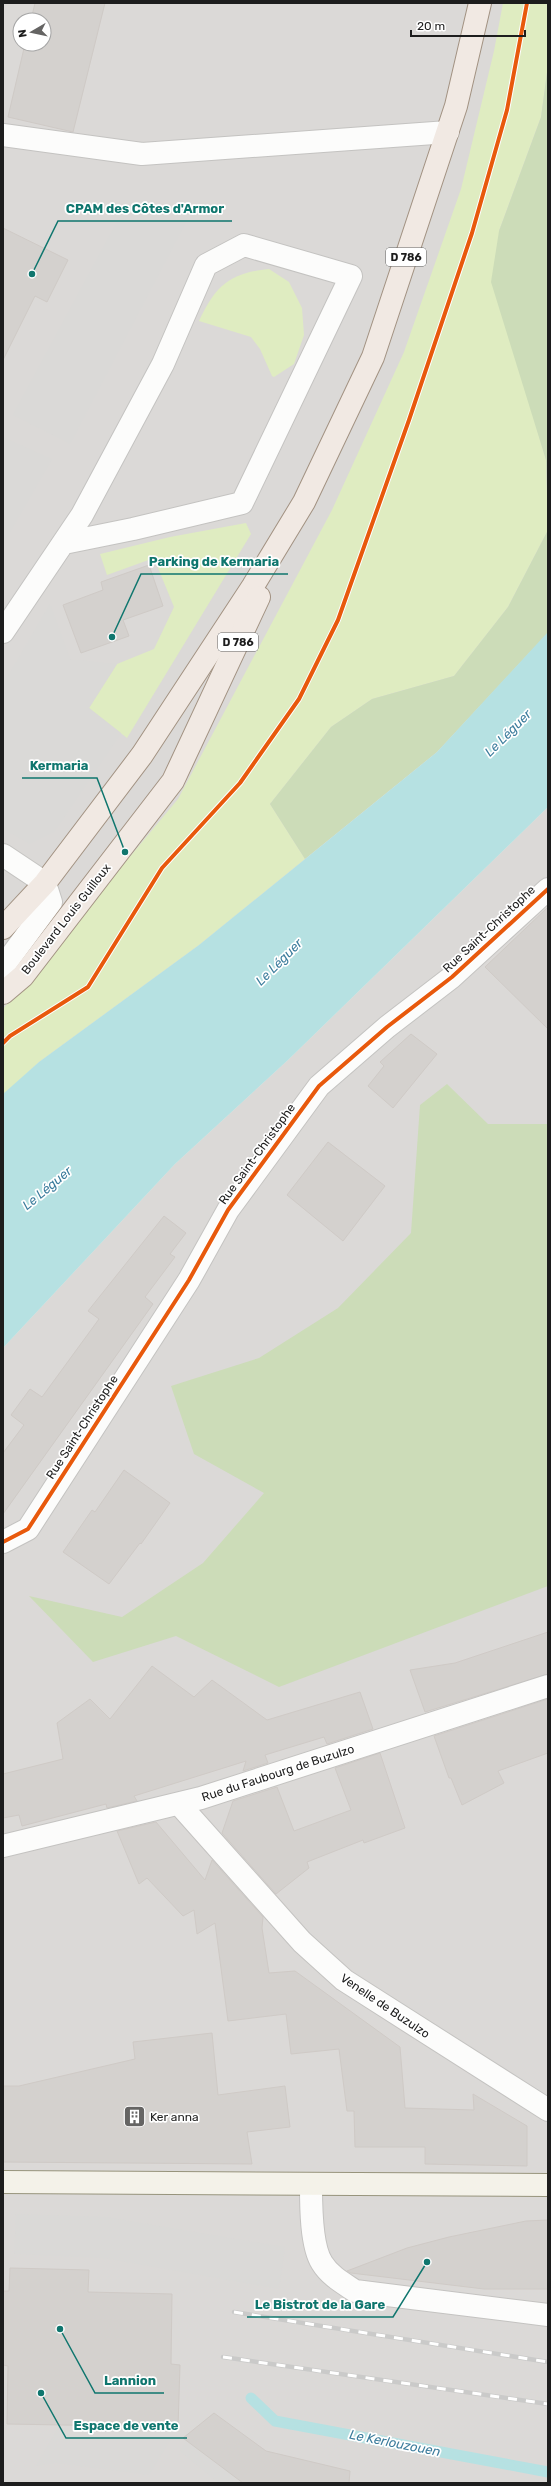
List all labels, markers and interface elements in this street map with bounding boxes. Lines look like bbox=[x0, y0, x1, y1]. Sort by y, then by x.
north arrow bbox=[12, 12, 52, 52]
scale bar bbox=[411, 12, 525, 38]
text: 20 m bbox=[417, 19, 445, 33]
text: N bbox=[16, 28, 30, 38]
callout: CPAM des Côtes d'Armor bbox=[58, 196, 232, 221]
text: CPAM des Côtes d'Armor bbox=[66, 201, 224, 216]
road number: D 786 bbox=[386, 248, 426, 266]
callout: Parking de Kermaria bbox=[141, 549, 288, 574]
text: Parking de Kermaria bbox=[149, 554, 279, 569]
road number: D 786 bbox=[218, 633, 258, 651]
water label: Le Léguer bbox=[482, 706, 536, 760]
callout: Kermaria bbox=[22, 753, 97, 778]
text: Kermaria bbox=[30, 758, 88, 773]
street label: Boulevard Louis Guilloux bbox=[18, 860, 114, 977]
street label: Rue Saint-Christophe bbox=[440, 882, 538, 975]
water label: Le Léguer bbox=[253, 935, 307, 989]
street label: Rue Saint-Christophe bbox=[216, 1101, 298, 1207]
water label: Le Léguer bbox=[19, 1162, 76, 1214]
street label: Rue Saint-Christophe bbox=[43, 1372, 121, 1482]
street label: Rue du Faubourg de Buzulzo bbox=[200, 1742, 356, 1804]
street label: Venelle de Buzulzo bbox=[338, 1971, 432, 2041]
building icon: Ker anna bbox=[122, 2104, 148, 2130]
place label: Ker anna bbox=[150, 2110, 199, 2124]
callout: Le Bistrot de la Gare bbox=[247, 2292, 393, 2317]
text: Le Bistrot de la Gare bbox=[255, 2297, 385, 2312]
callout: Lannion bbox=[95, 2368, 164, 2393]
text: Lannion bbox=[104, 2373, 156, 2388]
callout: Espace de vente bbox=[66, 2413, 187, 2438]
text: Espace de vente bbox=[73, 2418, 179, 2433]
water label: Le Kerlouzouen bbox=[348, 2427, 442, 2459]

